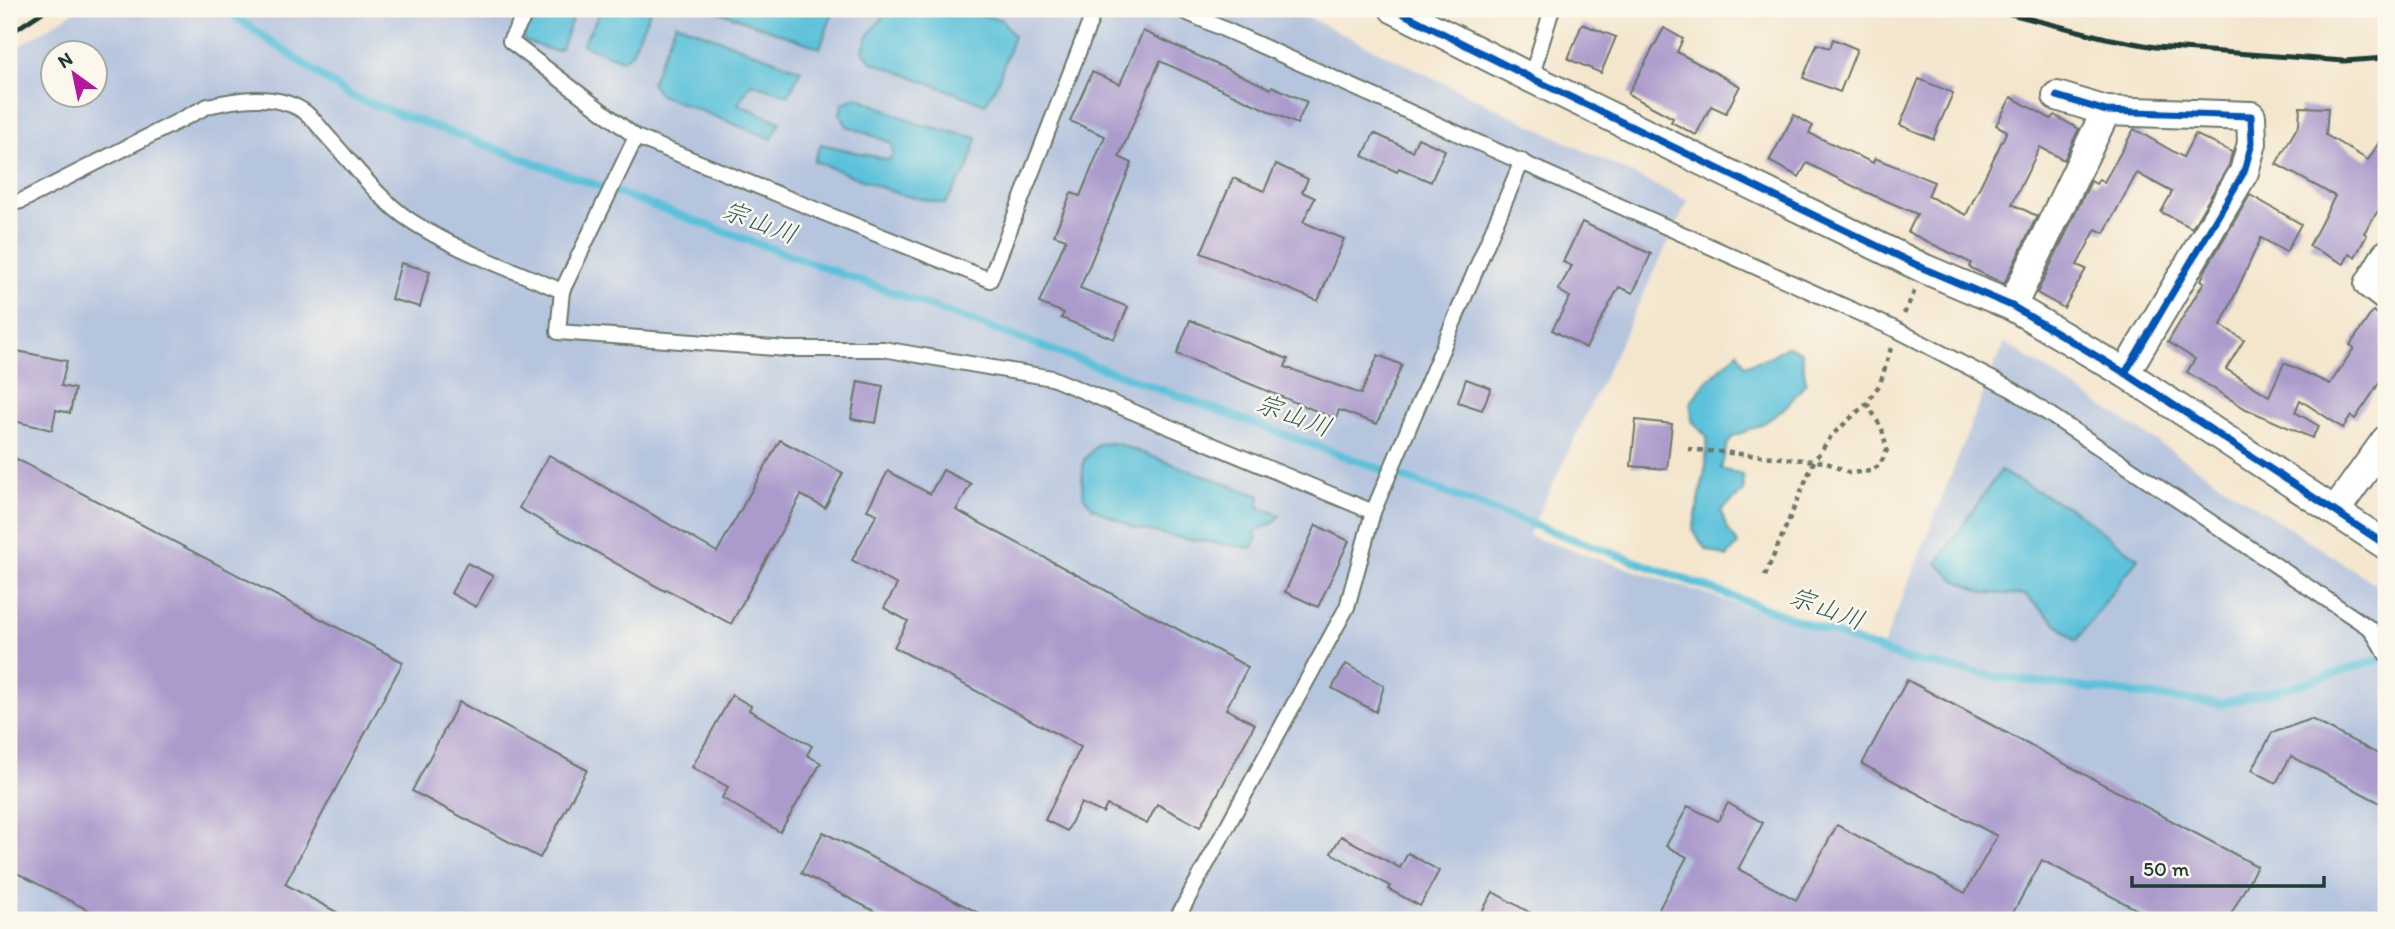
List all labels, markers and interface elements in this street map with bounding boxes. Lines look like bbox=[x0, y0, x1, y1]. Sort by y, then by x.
north arrow bbox=[38, 38, 108, 108]
text: N bbox=[53, 47, 77, 73]
water label: 宗山川 bbox=[718, 194, 802, 250]
water label: 宗山川 bbox=[1252, 387, 1336, 443]
water label: 宗山川 bbox=[1785, 580, 1869, 636]
scale bar bbox=[2132, 845, 2325, 889]
text: 50 m bbox=[2143, 856, 2190, 881]

